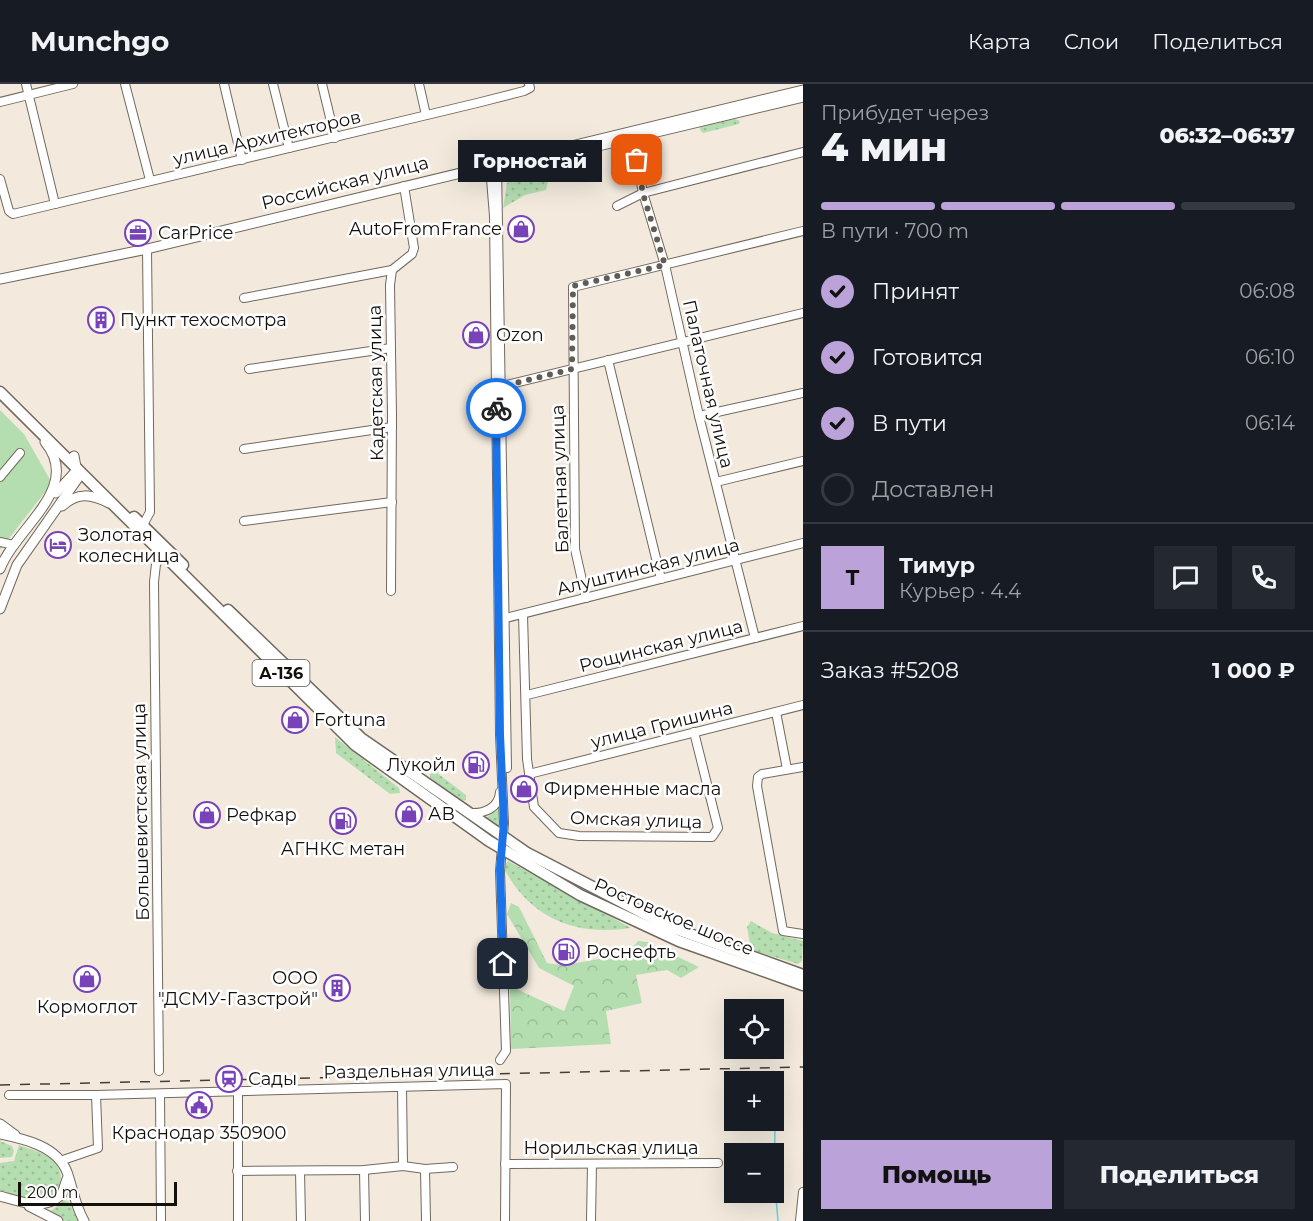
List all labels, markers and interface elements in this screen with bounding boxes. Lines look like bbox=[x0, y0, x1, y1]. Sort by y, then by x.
text: Munchgo bbox=[30, 24, 169, 58]
text: Карта bbox=[968, 29, 1031, 54]
text: Слои bbox=[1064, 29, 1119, 54]
text: Поделиться bbox=[1152, 29, 1283, 54]
text: Прибудет через bbox=[821, 101, 989, 125]
street label: улица Архитекторов bbox=[170, 106, 363, 171]
text: 06:32–06:37 bbox=[1159, 122, 1295, 149]
text: 4 мин bbox=[821, 123, 947, 171]
pin bbox=[611, 134, 662, 185]
callout: Горностай bbox=[457, 139, 601, 181]
icon: bag bbox=[620, 143, 653, 176]
text: Горностай bbox=[473, 149, 587, 173]
street label: Российская улица bbox=[259, 152, 431, 214]
shop icon: AutoFromFrance bbox=[506, 214, 536, 244]
office icon: CarPrice bbox=[123, 218, 153, 248]
place label: AutoFromFrance bbox=[349, 218, 502, 240]
text: В пути · 700 m bbox=[821, 219, 969, 243]
place label: CarPrice bbox=[158, 222, 234, 244]
icon: check bbox=[821, 275, 854, 308]
text: Принят bbox=[872, 278, 959, 305]
text: 06:08 bbox=[1239, 279, 1295, 303]
street label: Палаточная улица bbox=[678, 298, 738, 470]
building icon: Пункт техосмотра bbox=[86, 305, 116, 335]
street label: Кадетская улица bbox=[364, 305, 388, 461]
place label: Пункт техосмотра bbox=[120, 309, 287, 331]
shop icon: Ozon bbox=[461, 320, 491, 350]
place label: Ozon bbox=[496, 324, 544, 346]
icon: check bbox=[821, 341, 854, 374]
text: Готовится bbox=[872, 344, 983, 371]
text: 06:10 bbox=[1245, 345, 1295, 369]
courier bbox=[466, 378, 526, 438]
icon: bike bbox=[480, 392, 513, 425]
street label: Балетная улица bbox=[546, 404, 574, 554]
icon: check bbox=[821, 407, 854, 440]
text: В пути bbox=[872, 410, 947, 437]
text: 06:14 bbox=[1245, 411, 1295, 435]
text: Доставлен bbox=[872, 476, 994, 503]
place label: Золотая колесница bbox=[78, 524, 180, 567]
hotel icon: Золотая колесница bbox=[43, 530, 73, 560]
street label: Алуштинская улица bbox=[554, 534, 742, 600]
button: chat bbox=[1154, 546, 1217, 609]
button: phone bbox=[1232, 546, 1295, 609]
text: Тимур bbox=[899, 552, 975, 579]
text: Т bbox=[845, 564, 860, 591]
text: Курьер · 4.4 bbox=[899, 579, 1021, 603]
street label: Рощинская улица bbox=[577, 615, 745, 677]
text: Заказ #5208 bbox=[821, 657, 959, 684]
text: 1 000 ₽ bbox=[1212, 657, 1295, 684]
road number: А-136 bbox=[252, 660, 310, 686]
street label: улица Гришина bbox=[588, 697, 735, 754]
street label: Большевистская улица bbox=[128, 703, 154, 921]
shop icon: Fortuna bbox=[280, 705, 310, 735]
place label: Fortuna bbox=[314, 709, 386, 731]
fuel station icon: Лукойл bbox=[461, 750, 491, 780]
place label: Лукойл bbox=[386, 754, 456, 776]
shop icon: Фирменные масла bbox=[509, 774, 539, 804]
place label: Фирменные масла bbox=[544, 778, 721, 800]
shop icon: АВ bbox=[394, 799, 424, 829]
shop icon: Рефкар bbox=[192, 800, 222, 830]
place label: АВ bbox=[428, 803, 455, 825]
place label: Рефкар bbox=[226, 804, 297, 826]
fuel station icon: АГНКС метан bbox=[328, 806, 358, 836]
street label: Омская улица bbox=[570, 807, 702, 833]
place label: АГНКС метан bbox=[281, 838, 405, 860]
street label: Ростовское шоссе bbox=[591, 873, 757, 961]
fuel station icon: Роснефть bbox=[551, 937, 581, 967]
pin bbox=[477, 938, 528, 989]
place label: Роснефть bbox=[586, 941, 676, 963]
icon: home bbox=[486, 947, 519, 980]
shop icon: Кормоглот bbox=[72, 964, 102, 994]
place label: ООО "ДСМУ-Газстрой" bbox=[158, 967, 318, 1010]
building icon: ООО "ДСМУ-Газстрой" bbox=[322, 973, 352, 1003]
place label: Кормоглот bbox=[37, 996, 138, 1018]
map controls bbox=[724, 999, 784, 1203]
button: locate bbox=[724, 999, 784, 1059]
street label: Раздельная улица bbox=[323, 1059, 495, 1083]
station icon: Сады bbox=[214, 1064, 244, 1094]
place label: Сады bbox=[248, 1068, 297, 1090]
button: + bbox=[724, 1071, 784, 1131]
public building icon: Краснодар 350900 bbox=[184, 1090, 214, 1120]
place label: Краснодар 350900 bbox=[111, 1122, 287, 1144]
street label: Норильская улица bbox=[523, 1137, 699, 1159]
button: Помощь bbox=[821, 1140, 1052, 1209]
button: Поделиться bbox=[1064, 1140, 1295, 1209]
button: − bbox=[724, 1143, 784, 1203]
scale bar bbox=[18, 1179, 177, 1206]
text: 200 m bbox=[27, 1183, 78, 1202]

